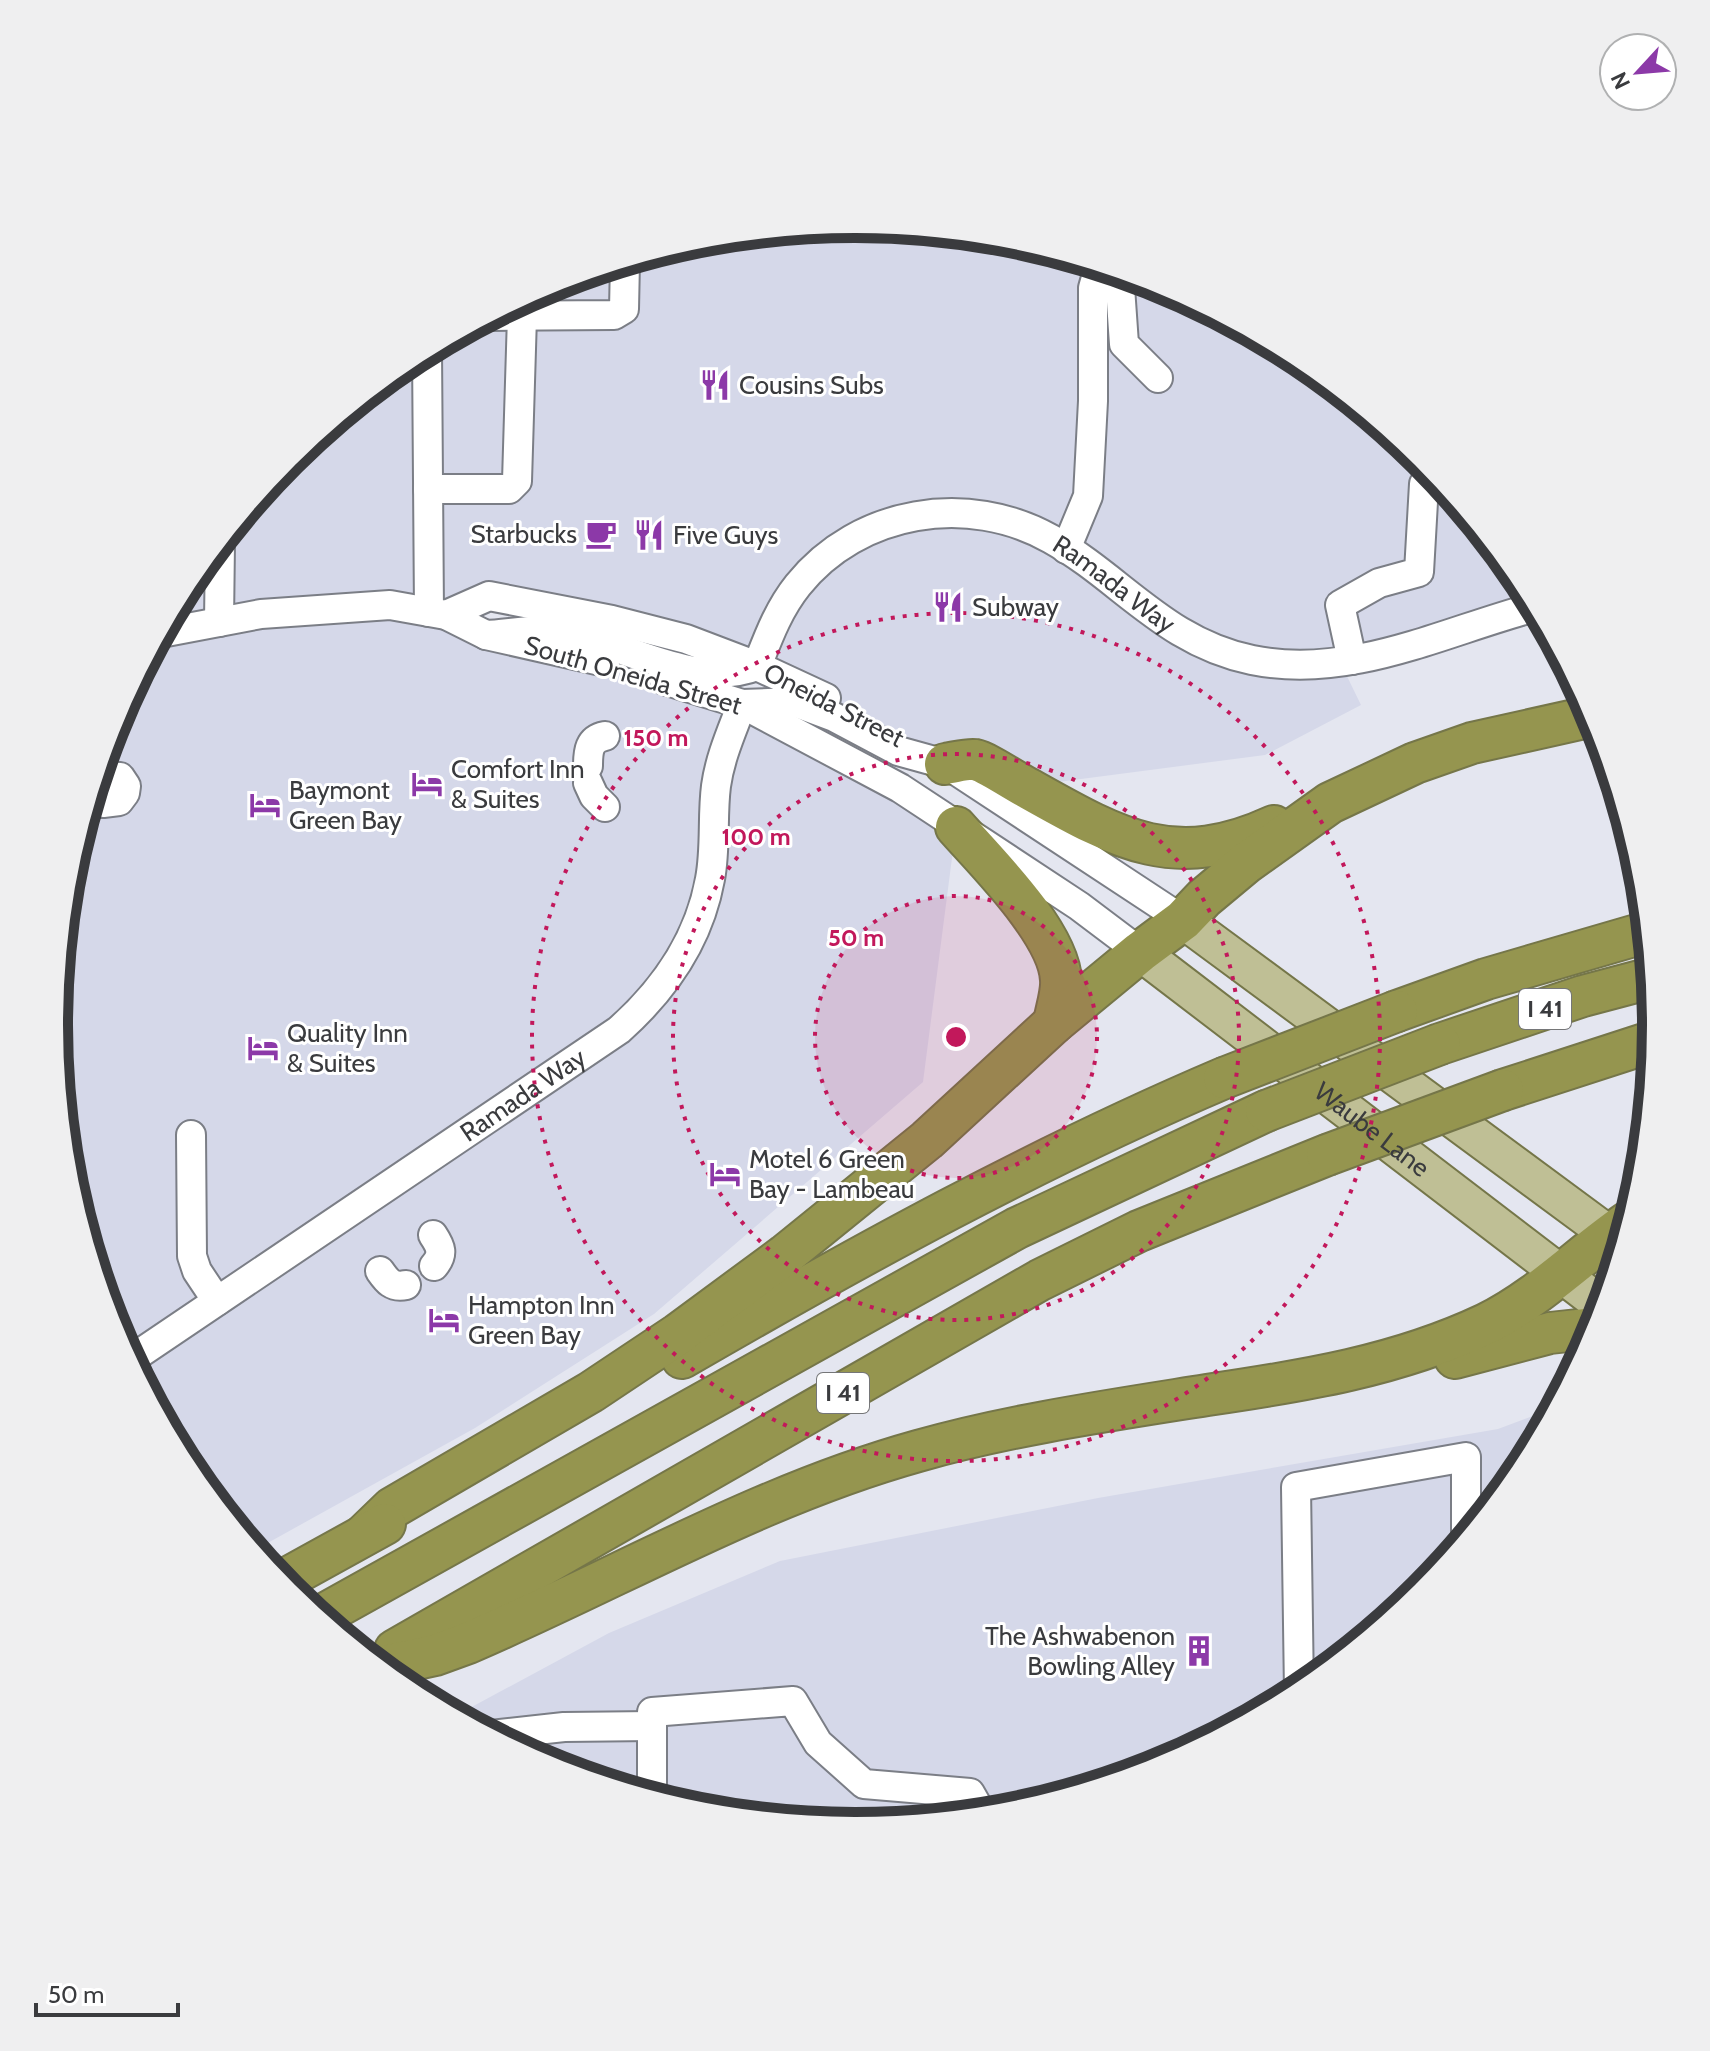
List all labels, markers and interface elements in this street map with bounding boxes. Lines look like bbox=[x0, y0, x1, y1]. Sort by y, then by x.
north arrow bbox=[1598, 32, 1678, 112]
text: N bbox=[1605, 68, 1636, 93]
restaurant icon: Cousins Subs bbox=[698, 368, 732, 402]
place label: Cousins Subs bbox=[739, 369, 884, 401]
cafe icon: Starbucks bbox=[584, 517, 618, 551]
place label: Starbucks bbox=[470, 518, 577, 550]
restaurant icon: Five Guys bbox=[632, 518, 666, 552]
place label: Five Guys bbox=[673, 519, 779, 551]
street label: Ramada Way bbox=[1047, 528, 1181, 640]
restaurant icon: Subway bbox=[931, 590, 965, 624]
place label: Subway bbox=[972, 591, 1059, 623]
street label: South Oneida Street bbox=[521, 629, 746, 721]
street label: Oneida Street bbox=[759, 656, 910, 754]
text: 150 m bbox=[624, 723, 688, 752]
place label: Comfort Inn & Suites bbox=[451, 753, 585, 815]
hotel icon: Comfort Inn & Suites bbox=[410, 767, 444, 801]
place label: Baymont Green Bay bbox=[289, 774, 402, 836]
hotel icon: Baymont Green Bay bbox=[248, 788, 282, 822]
text: 100 m bbox=[721, 822, 791, 851]
text: 50 m bbox=[828, 923, 884, 952]
road number: I 41 bbox=[1519, 989, 1571, 1029]
place label: Quality Inn & Suites bbox=[287, 1017, 408, 1079]
centre of rings bbox=[942, 1023, 970, 1051]
hotel icon: Quality Inn & Suites bbox=[246, 1031, 280, 1065]
street label: Ramada Way bbox=[454, 1041, 592, 1149]
street label: Waube Lane bbox=[1308, 1075, 1436, 1184]
place label: Motel 6 Green Bay - Lambeau bbox=[749, 1143, 915, 1205]
hotel icon: Motel 6 Green Bay - Lambeau bbox=[708, 1157, 742, 1191]
place label: Hampton Inn Green Bay bbox=[468, 1289, 614, 1351]
hotel icon: Hampton Inn Green Bay bbox=[427, 1303, 461, 1337]
road number: I 41 bbox=[817, 1373, 869, 1413]
place label: The Ashwabenon Bowling Alley bbox=[985, 1620, 1175, 1682]
building icon: The Ashwabenon Bowling Alley bbox=[1182, 1634, 1216, 1668]
scale bar bbox=[36, 1967, 178, 2017]
text: 50 m bbox=[48, 1980, 104, 2009]

